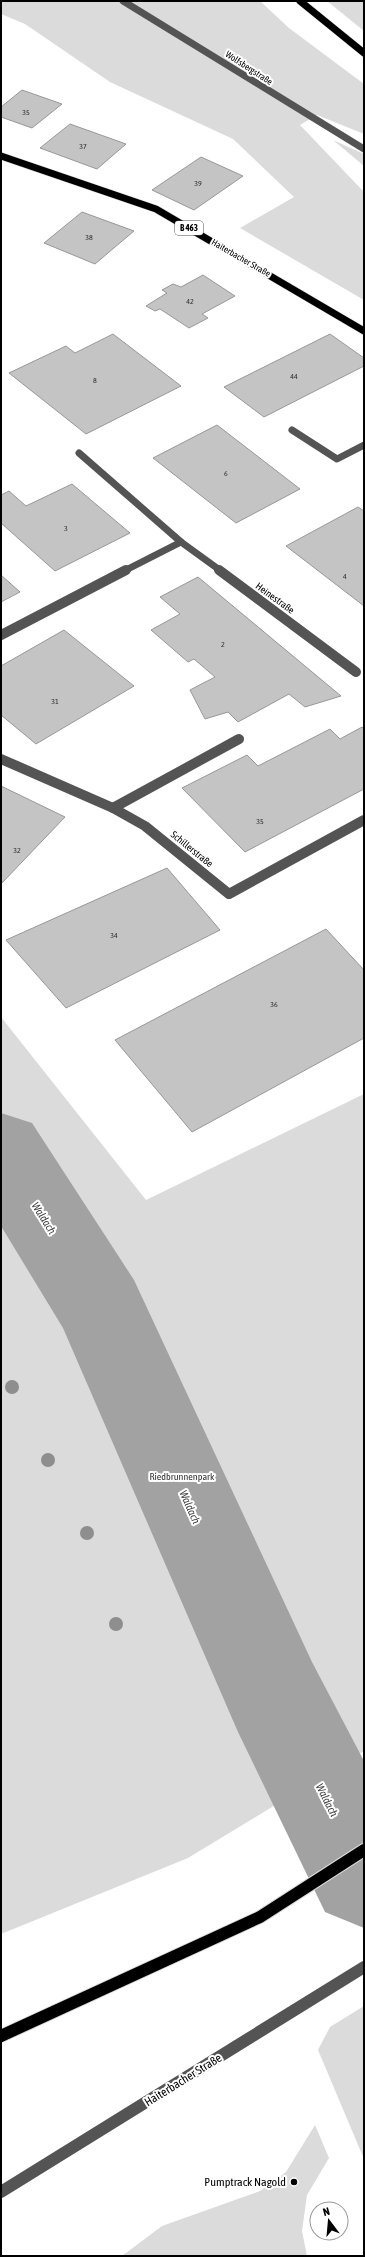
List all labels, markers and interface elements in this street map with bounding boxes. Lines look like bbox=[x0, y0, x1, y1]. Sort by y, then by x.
street label: Wolfsbergstraße bbox=[224, 49, 274, 87]
house number: 35 bbox=[22, 108, 30, 117]
house number: 37 bbox=[79, 142, 87, 151]
house number: 39 bbox=[194, 179, 202, 188]
road number: B 463 bbox=[175, 221, 203, 235]
house number: 38 bbox=[85, 233, 93, 242]
street label: Haiterbacher Straße bbox=[210, 237, 272, 279]
house number: 42 bbox=[186, 297, 194, 306]
house number: 44 bbox=[290, 372, 298, 381]
house number: 8 bbox=[93, 376, 97, 385]
house number: 6 bbox=[224, 469, 228, 478]
house number: 3 bbox=[64, 524, 68, 533]
house number: 4 bbox=[343, 572, 347, 581]
street label: Heinestraße bbox=[254, 580, 297, 616]
house number: 2 bbox=[221, 640, 225, 649]
house number: 31 bbox=[51, 697, 59, 706]
house number: 35 bbox=[256, 817, 264, 826]
street label: Schillerstraße bbox=[169, 829, 216, 870]
house number: 32 bbox=[13, 846, 21, 855]
house number: 34 bbox=[110, 931, 118, 940]
house number: 36 bbox=[270, 1000, 278, 1009]
water label: Waldach bbox=[30, 1200, 59, 1237]
park label: Riedbrunnenpark bbox=[150, 1471, 215, 1482]
water label: Waldach bbox=[177, 1488, 203, 1526]
water label: Waldach bbox=[314, 1782, 341, 1819]
street label: Haiterbacher Straße bbox=[142, 2051, 224, 2109]
place label: Pumptrack Nagold bbox=[204, 2175, 286, 2189]
marker: Pumptrack Nagold bbox=[289, 2177, 299, 2187]
north arrow bbox=[309, 2201, 349, 2241]
text: N bbox=[321, 2205, 331, 2218]

